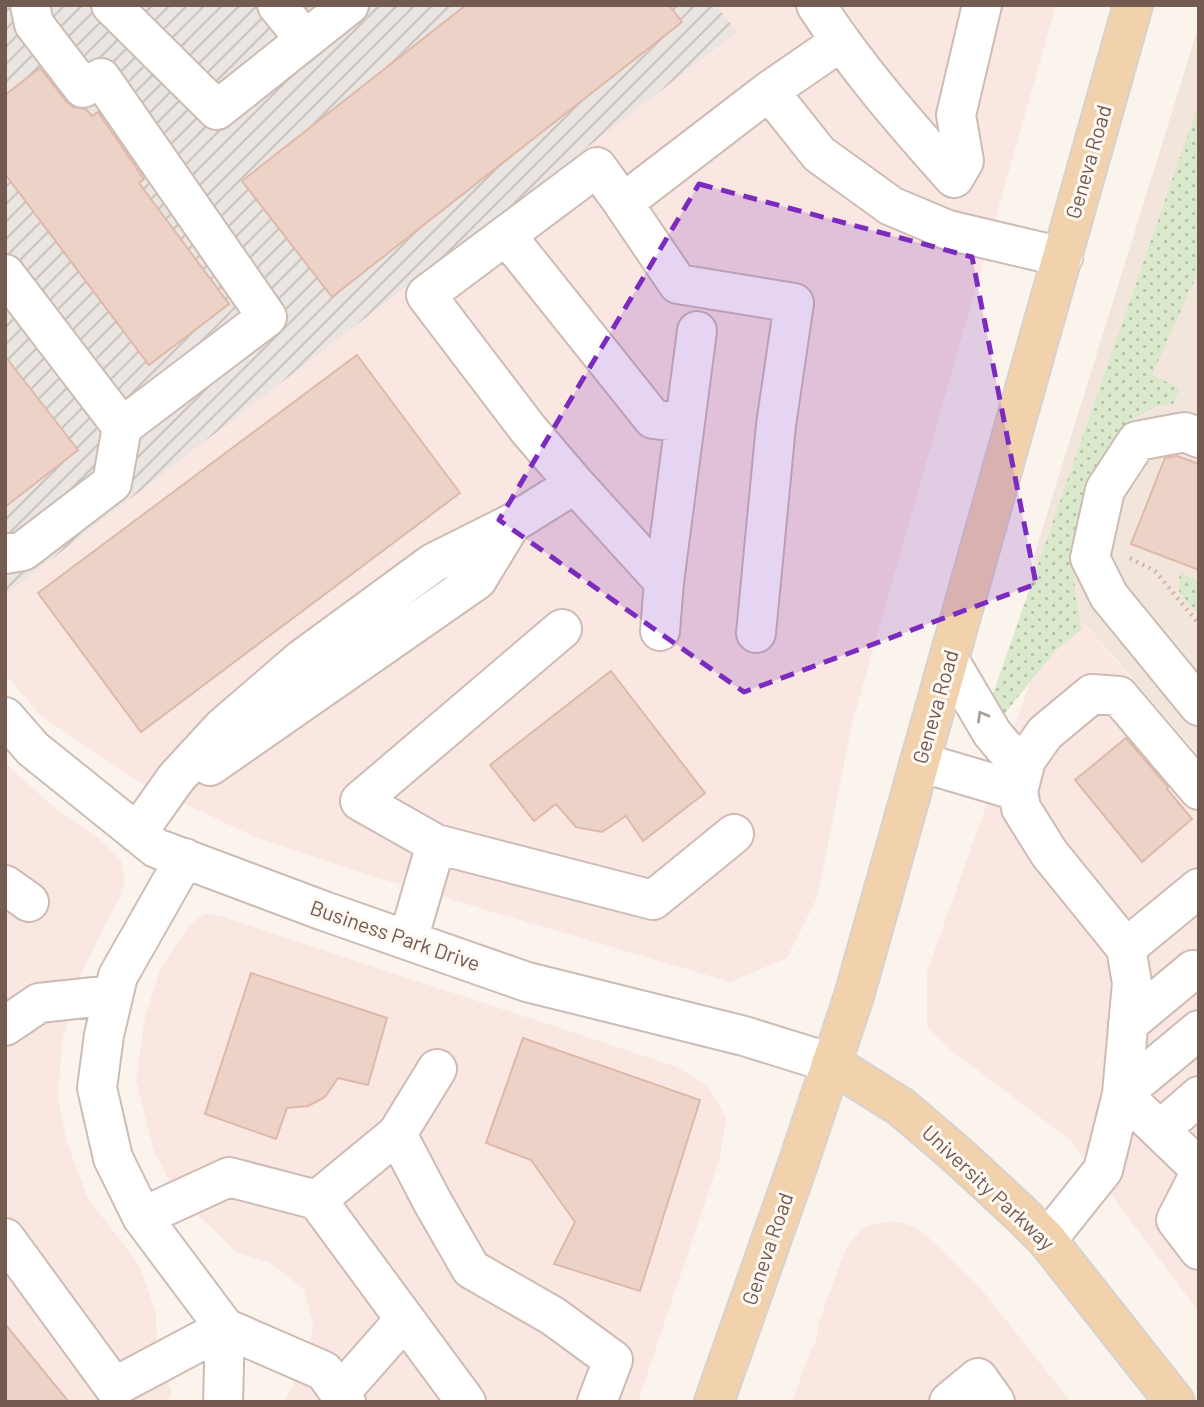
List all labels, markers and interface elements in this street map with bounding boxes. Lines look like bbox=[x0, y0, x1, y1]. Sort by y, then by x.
street label: Geneva Road bbox=[1059, 102, 1116, 221]
street label: Geneva Road bbox=[906, 647, 963, 766]
one-way arrow bbox=[977, 710, 990, 723]
street label: Business Park Drive bbox=[307, 894, 484, 975]
street label: University Parkway bbox=[918, 1119, 1061, 1255]
street label: Geneva Road bbox=[736, 1189, 797, 1308]

